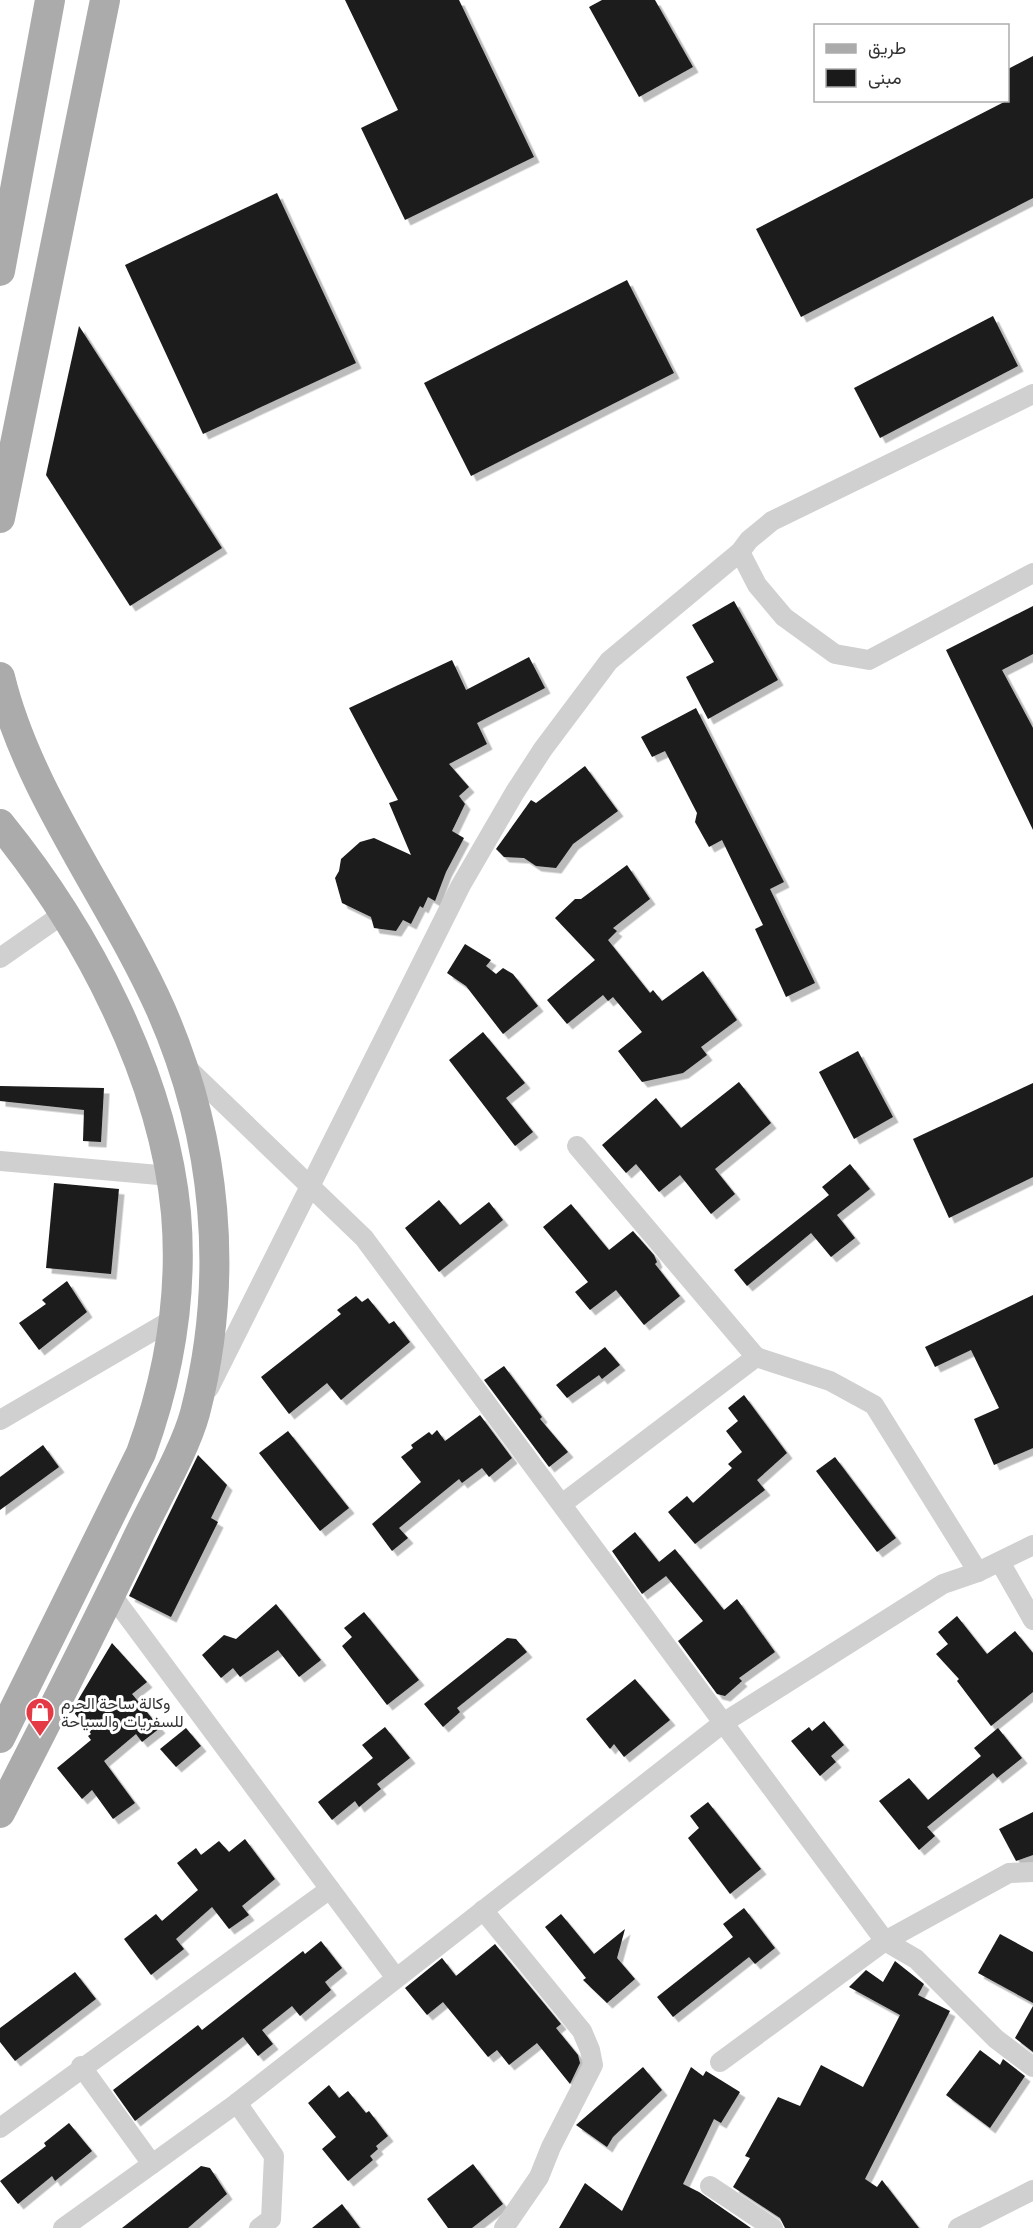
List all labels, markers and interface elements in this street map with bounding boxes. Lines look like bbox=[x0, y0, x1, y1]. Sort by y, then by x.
legend bbox=[814, 24, 1009, 102]
text: طريق bbox=[868, 36, 906, 60]
text: مبنى bbox=[868, 66, 902, 90]
place label: وكالة ساحة الحرم للسفريات والسياحة bbox=[61, 1693, 184, 1732]
shop icon: وكالة ساحة الحرم للسفريات والسياحة bbox=[24, 1696, 56, 1738]

